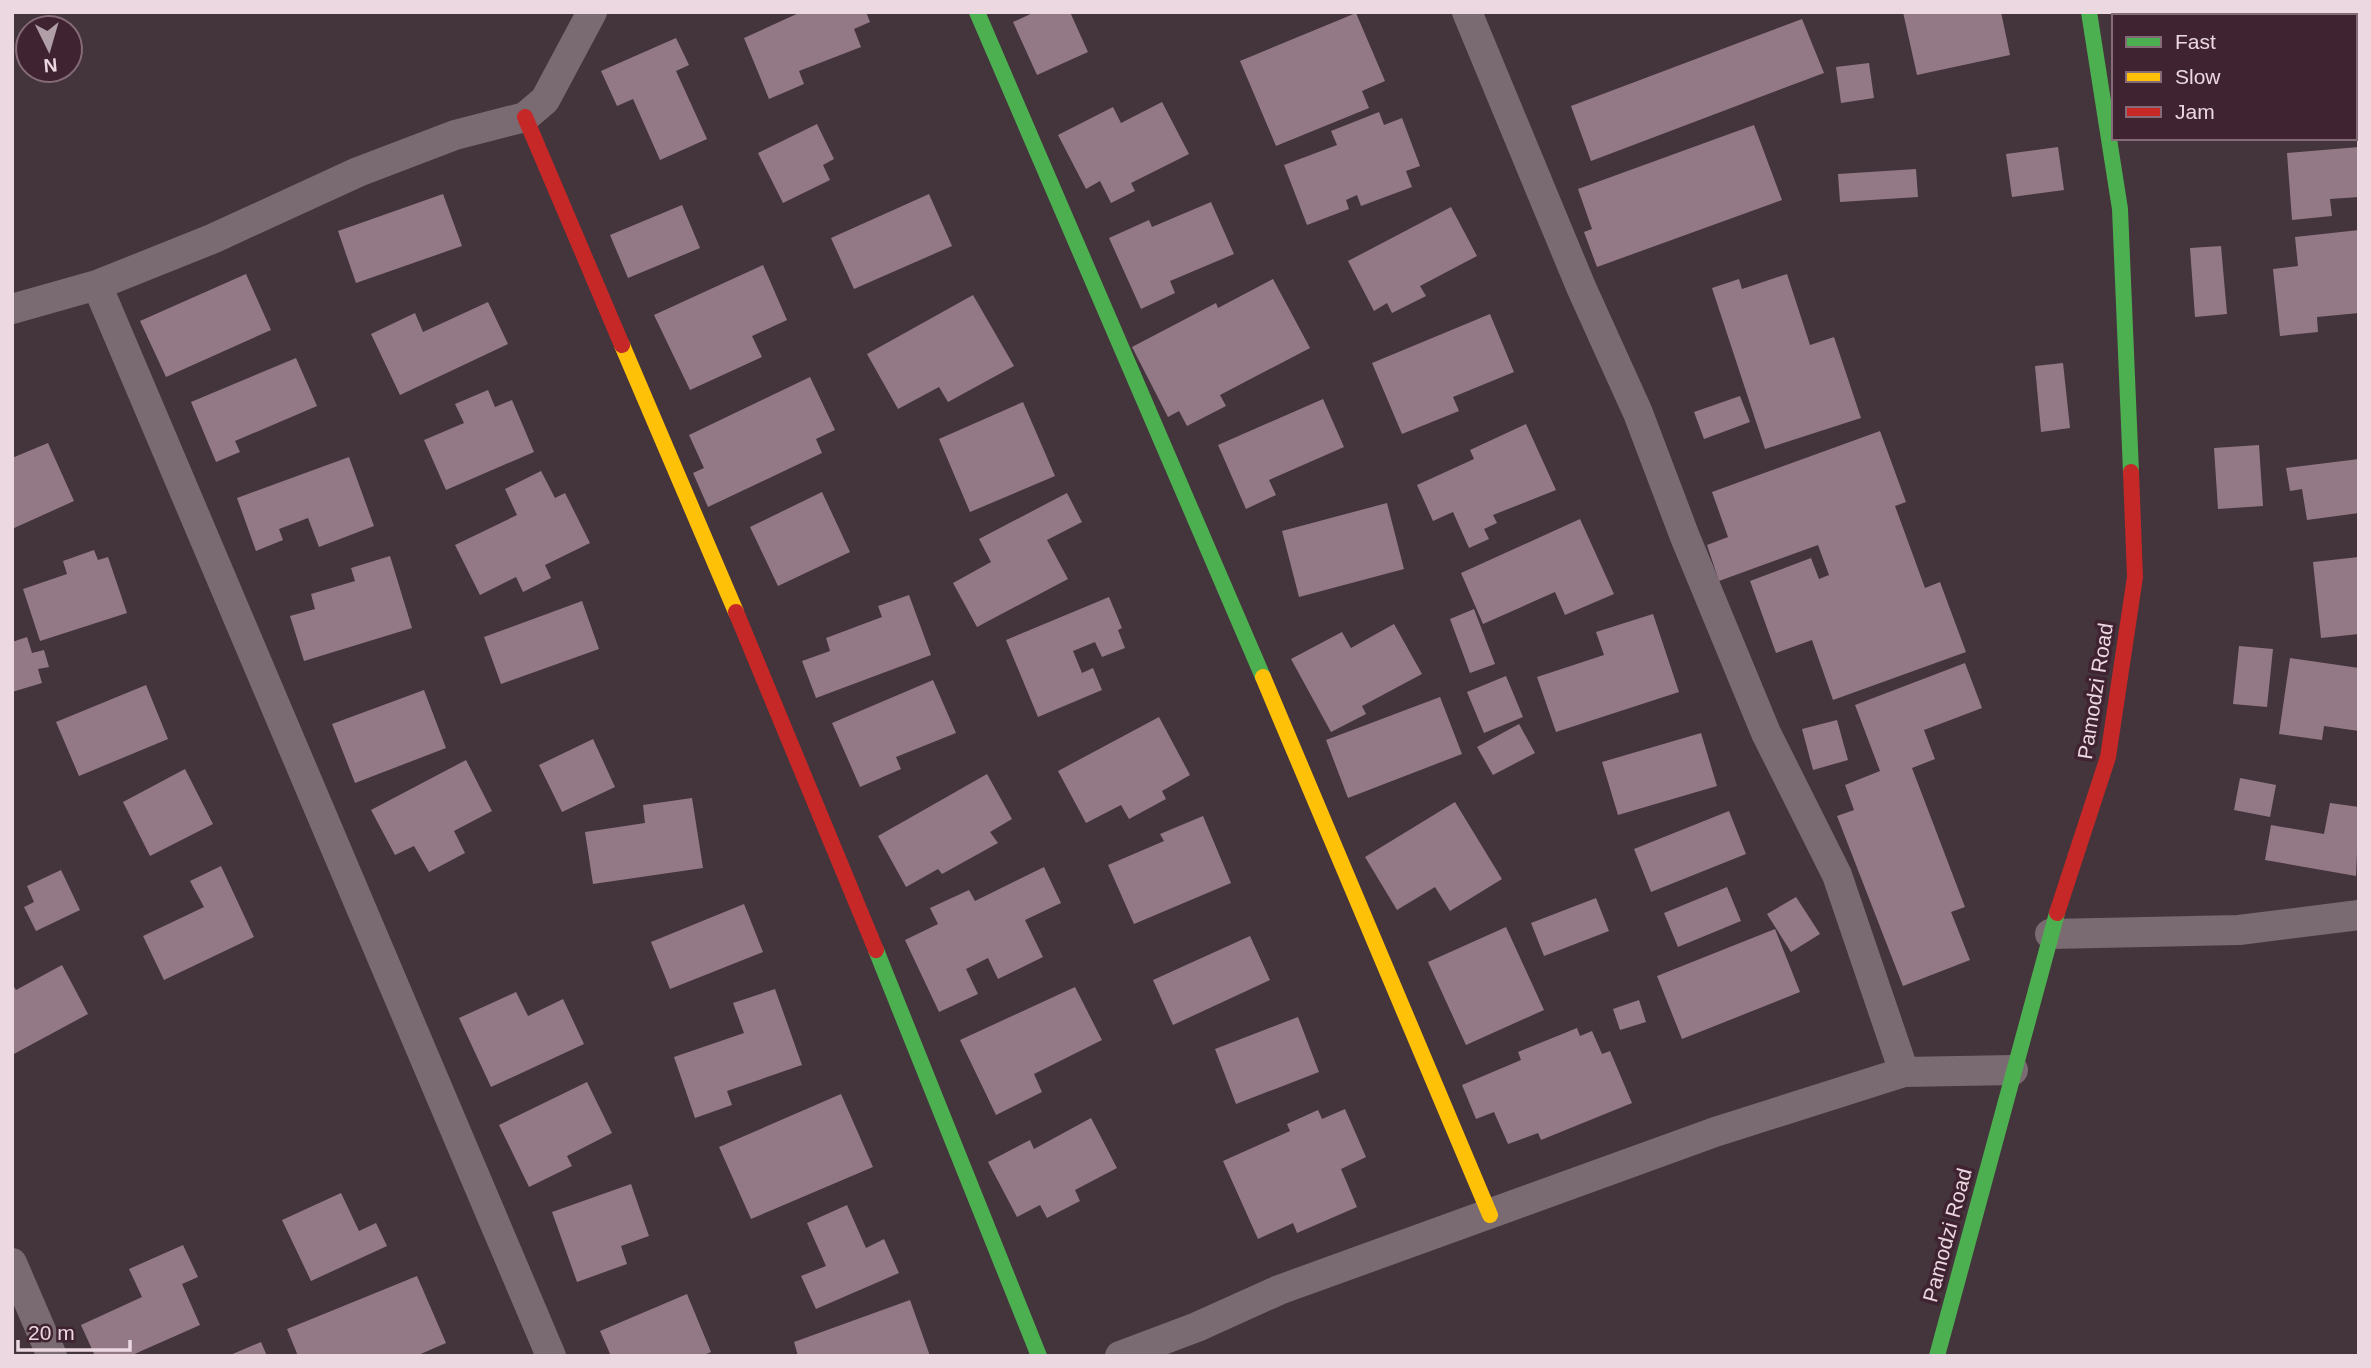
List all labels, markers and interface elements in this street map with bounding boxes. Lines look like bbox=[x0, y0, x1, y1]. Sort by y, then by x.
north arrow bbox=[14, 14, 84, 84]
legend bbox=[2112, 14, 2357, 140]
text: Fast bbox=[2175, 30, 2216, 53]
text: N bbox=[43, 54, 58, 76]
text: Slow bbox=[2175, 65, 2221, 88]
text: Jam bbox=[2175, 100, 2215, 123]
street label: Pamodzi Road bbox=[2073, 621, 2117, 761]
street label: Pamodzi Road bbox=[1918, 1165, 1976, 1305]
scale bar bbox=[18, 1308, 130, 1352]
text: 20 m bbox=[28, 1321, 75, 1344]

